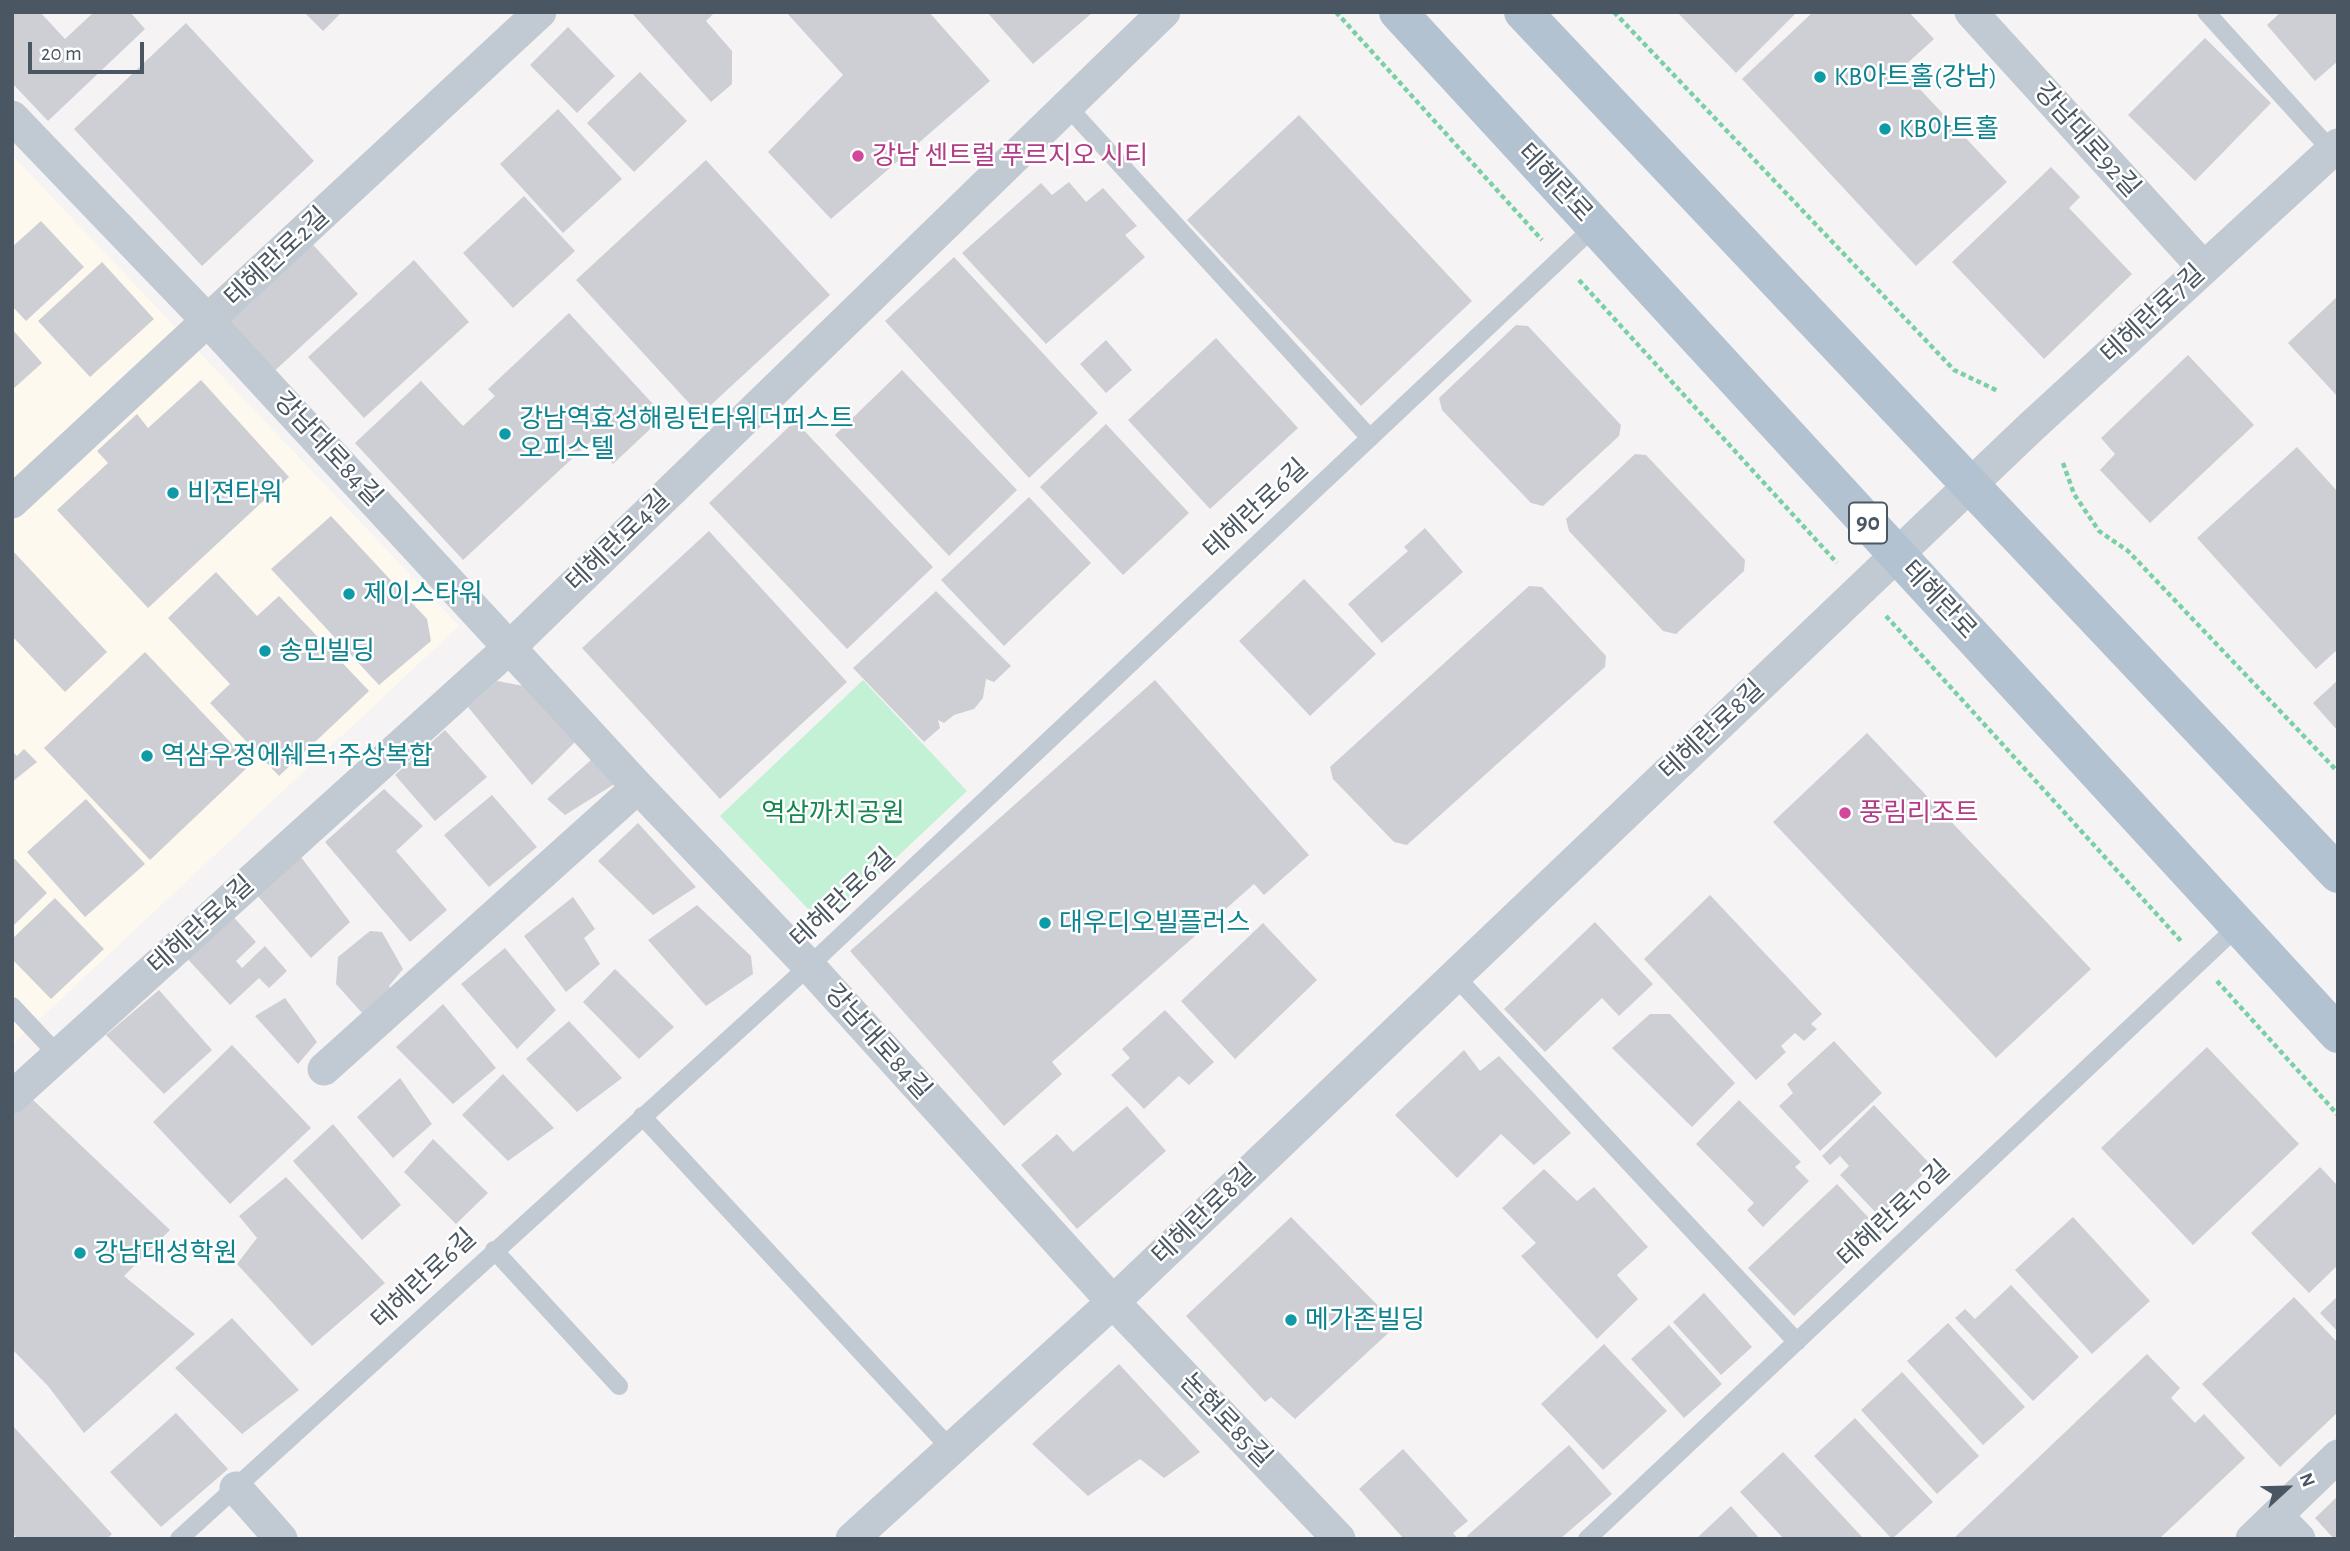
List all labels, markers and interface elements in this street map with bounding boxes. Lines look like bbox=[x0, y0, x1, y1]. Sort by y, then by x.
scale bar bbox=[32, 28, 147, 72]
text: 20 m bbox=[41, 43, 82, 64]
place label: KB아트홀(강남) bbox=[1834, 61, 1997, 93]
marker: KB아트홀(강남) bbox=[1812, 69, 1828, 85]
street label: 강남대로92길 bbox=[2027, 76, 2147, 204]
place label: KB아트홀 bbox=[1899, 113, 1999, 145]
marker: KB아트홀 bbox=[1877, 121, 1893, 137]
street label: 테헤란로 bbox=[1511, 137, 1599, 229]
place label: 강남 센트럴 푸르지오 시티 bbox=[872, 140, 1148, 172]
marker: 강남 센트럴 푸르지오 시티 bbox=[850, 148, 866, 164]
street label: 테헤란로2길 bbox=[218, 201, 336, 313]
street label: 테헤란로7길 bbox=[2095, 258, 2211, 370]
street label: 강남대로84길 bbox=[267, 386, 389, 512]
place label: 강남역효성해링턴타워더퍼스트 오피스텔 bbox=[519, 403, 854, 464]
marker: 강남역효성해링턴타워더퍼스트 오피스텔 bbox=[497, 426, 513, 442]
street label: 테헤란로6길 bbox=[1197, 453, 1315, 565]
place label: 비젼타워 bbox=[187, 477, 283, 509]
street label: 테헤란로4길 bbox=[560, 484, 676, 598]
marker: 비젼타워 bbox=[165, 485, 181, 501]
road number: 90 bbox=[1849, 502, 1887, 544]
street label: 테헤란로 bbox=[1895, 554, 1983, 646]
place label: 제이스타워 bbox=[363, 578, 483, 610]
marker: 제이스타워 bbox=[341, 586, 357, 602]
place label: 송민빌딩 bbox=[279, 635, 375, 667]
marker: 송민빌딩 bbox=[257, 643, 273, 659]
street label: 테헤란로8길 bbox=[1653, 674, 1771, 786]
place label: 역삼우정에쉐르1주상복합 bbox=[161, 740, 433, 772]
marker: 역삼우정에쉐르1주상복합 bbox=[139, 748, 155, 764]
park label: 역삼까치공원 bbox=[761, 797, 905, 829]
place label: 풍림리조트 bbox=[1859, 797, 1979, 829]
marker: 풍림리조트 bbox=[1837, 805, 1853, 821]
street label: 테헤란로6길 bbox=[784, 842, 902, 954]
street label: 테헤란로4길 bbox=[141, 869, 261, 981]
place label: 대우디오빌플러스 bbox=[1059, 907, 1250, 939]
marker: 대우디오빌플러스 bbox=[1037, 915, 1053, 931]
street label: 강남대로84길 bbox=[818, 978, 938, 1106]
street label: 테헤란로10길 bbox=[1831, 1154, 1957, 1274]
street label: 테헤란로8길 bbox=[1146, 1157, 1262, 1271]
street label: 테헤란로6길 bbox=[365, 1223, 483, 1335]
place label: 강남대성학원 bbox=[94, 1237, 238, 1269]
marker: 강남대성학원 bbox=[72, 1245, 88, 1261]
place label: 메가존빌딩 bbox=[1305, 1304, 1425, 1336]
marker: 메가존빌딩 bbox=[1283, 1312, 1299, 1328]
street label: 논현로85길 bbox=[1173, 1366, 1279, 1474]
north arrow bbox=[2252, 1453, 2322, 1523]
text: N bbox=[2296, 1470, 2318, 1490]

